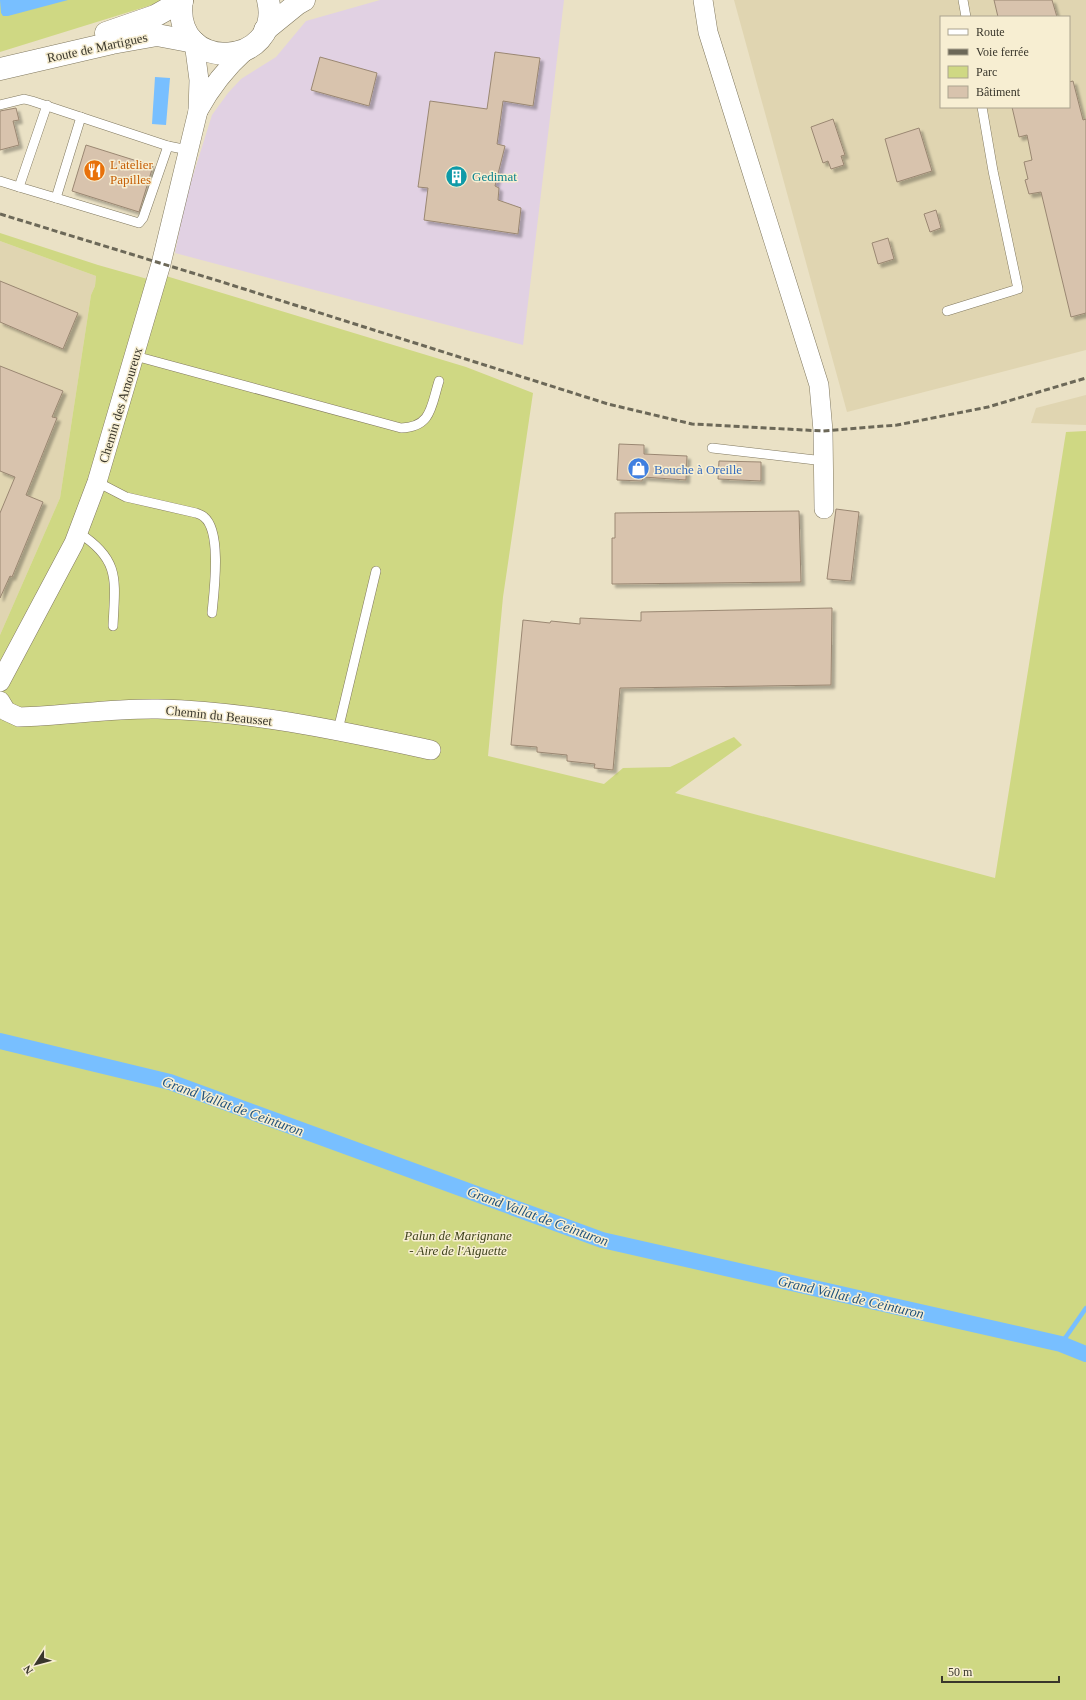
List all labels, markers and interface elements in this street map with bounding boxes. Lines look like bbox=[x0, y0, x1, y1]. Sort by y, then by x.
legend bbox=[940, 16, 1070, 108]
text: Route bbox=[976, 25, 1005, 39]
street label: Route de Martigues bbox=[45, 29, 149, 65]
text: Voie ferrée bbox=[976, 45, 1029, 59]
text: Parc bbox=[976, 65, 997, 79]
text: Bâtiment bbox=[976, 85, 1021, 99]
place label: L'atelier Papilles bbox=[110, 157, 153, 187]
restaurant icon: L'atelier Papilles bbox=[82, 158, 108, 184]
building icon: Gedimat bbox=[443, 163, 469, 189]
place label: Gedimat bbox=[472, 169, 517, 184]
street label: Chemin des Amoureux bbox=[96, 345, 145, 465]
shop icon: Bouche à Oreille bbox=[626, 456, 652, 482]
place label: Bouche à Oreille bbox=[654, 462, 742, 477]
street label: Chemin du Beausset bbox=[165, 702, 273, 729]
water label: Grand Vallat de Ceinturon bbox=[160, 1074, 305, 1139]
water label: Grand Vallat de Ceinturon bbox=[465, 1184, 610, 1249]
park label: Palun de Marignane - Aire de l'Aiguette bbox=[403, 1228, 512, 1258]
water label: Grand Vallat de Ceinturon bbox=[777, 1273, 925, 1322]
north arrow bbox=[16, 1644, 56, 1684]
scale bar bbox=[942, 1658, 1059, 1684]
text: N bbox=[21, 1663, 35, 1677]
text: 50 m bbox=[948, 1665, 973, 1679]

